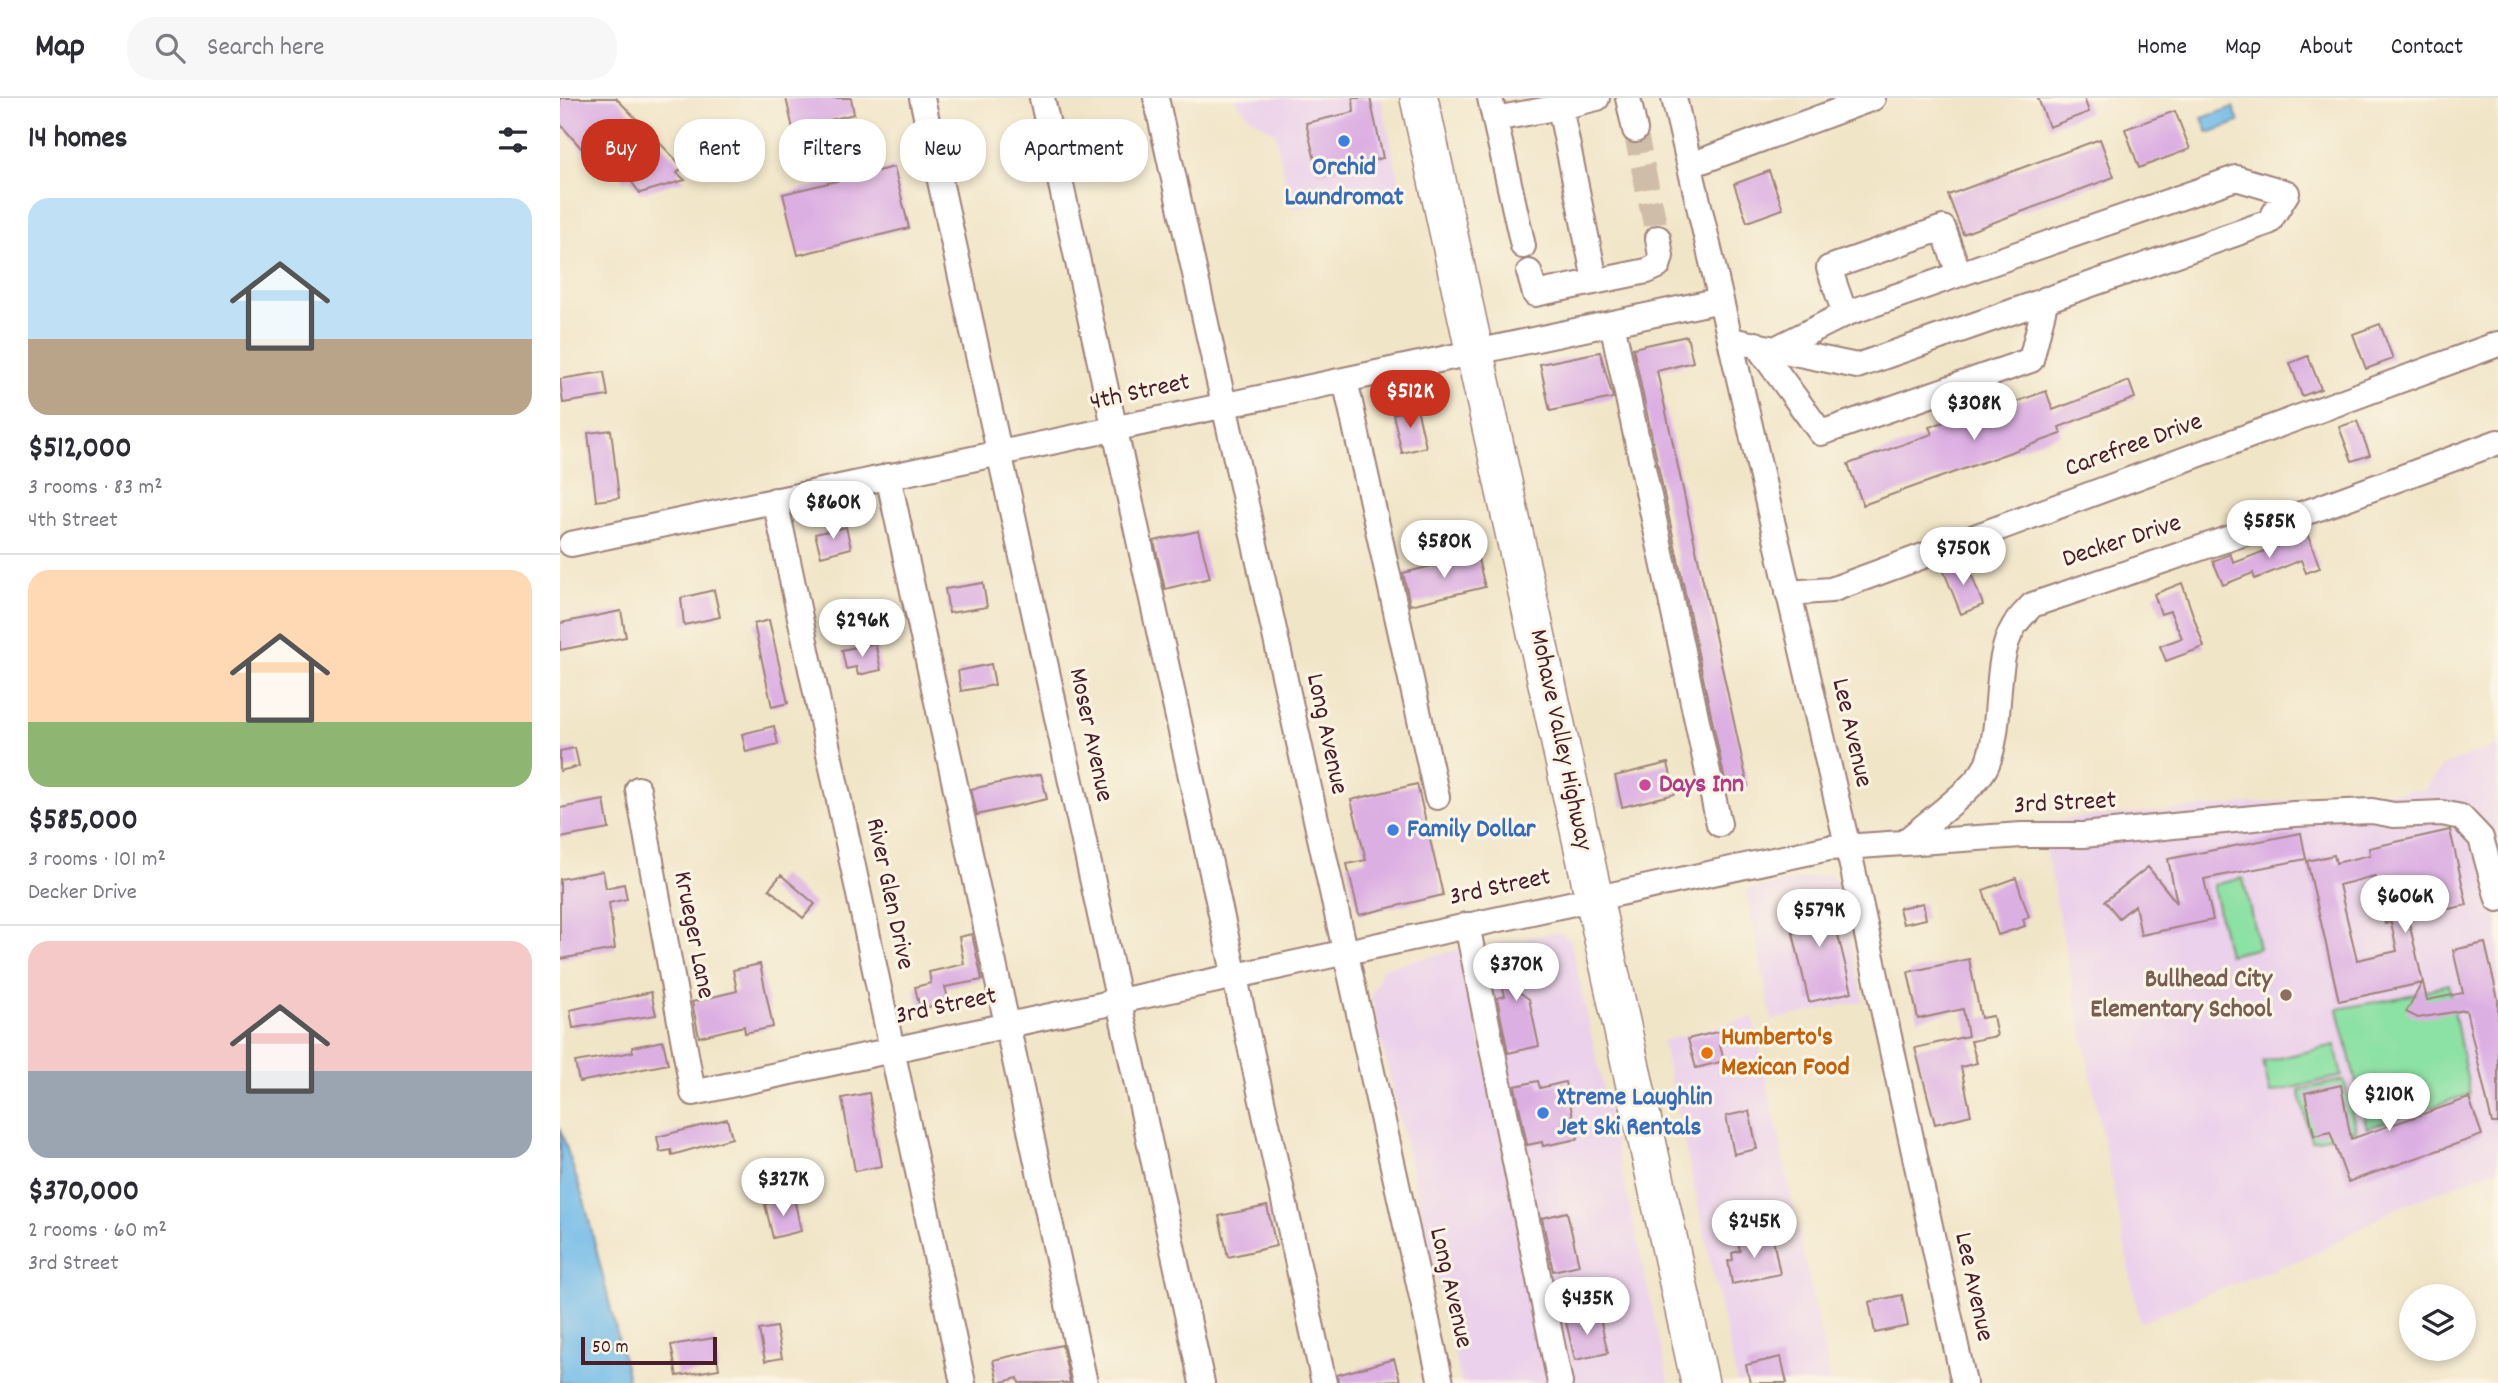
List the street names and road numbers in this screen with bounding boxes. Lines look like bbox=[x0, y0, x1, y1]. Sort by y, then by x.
street label: 4th Street bbox=[1087, 364, 1194, 422]
street label: Carefree Drive bbox=[2060, 404, 2208, 488]
street label: Decker Drive bbox=[2058, 505, 2186, 579]
street label: Mohave Valley Highway bbox=[1519, 626, 1602, 854]
street label: Moser Avenue bbox=[1058, 665, 1122, 805]
street label: Long Avenue bbox=[1295, 670, 1357, 798]
street label: Lee Avenue bbox=[1821, 675, 1881, 791]
street label: 3rd Street bbox=[2013, 783, 2118, 825]
street label: River Glen Drive bbox=[855, 815, 923, 973]
street label: 3rd Street bbox=[1446, 859, 1554, 917]
street label: Krueger Lane bbox=[663, 868, 723, 1002]
street label: 3rd Street bbox=[892, 978, 1000, 1036]
street label: Long Avenue bbox=[1418, 1224, 1482, 1352]
street label: Lee Avenue bbox=[1943, 1229, 2003, 1345]

